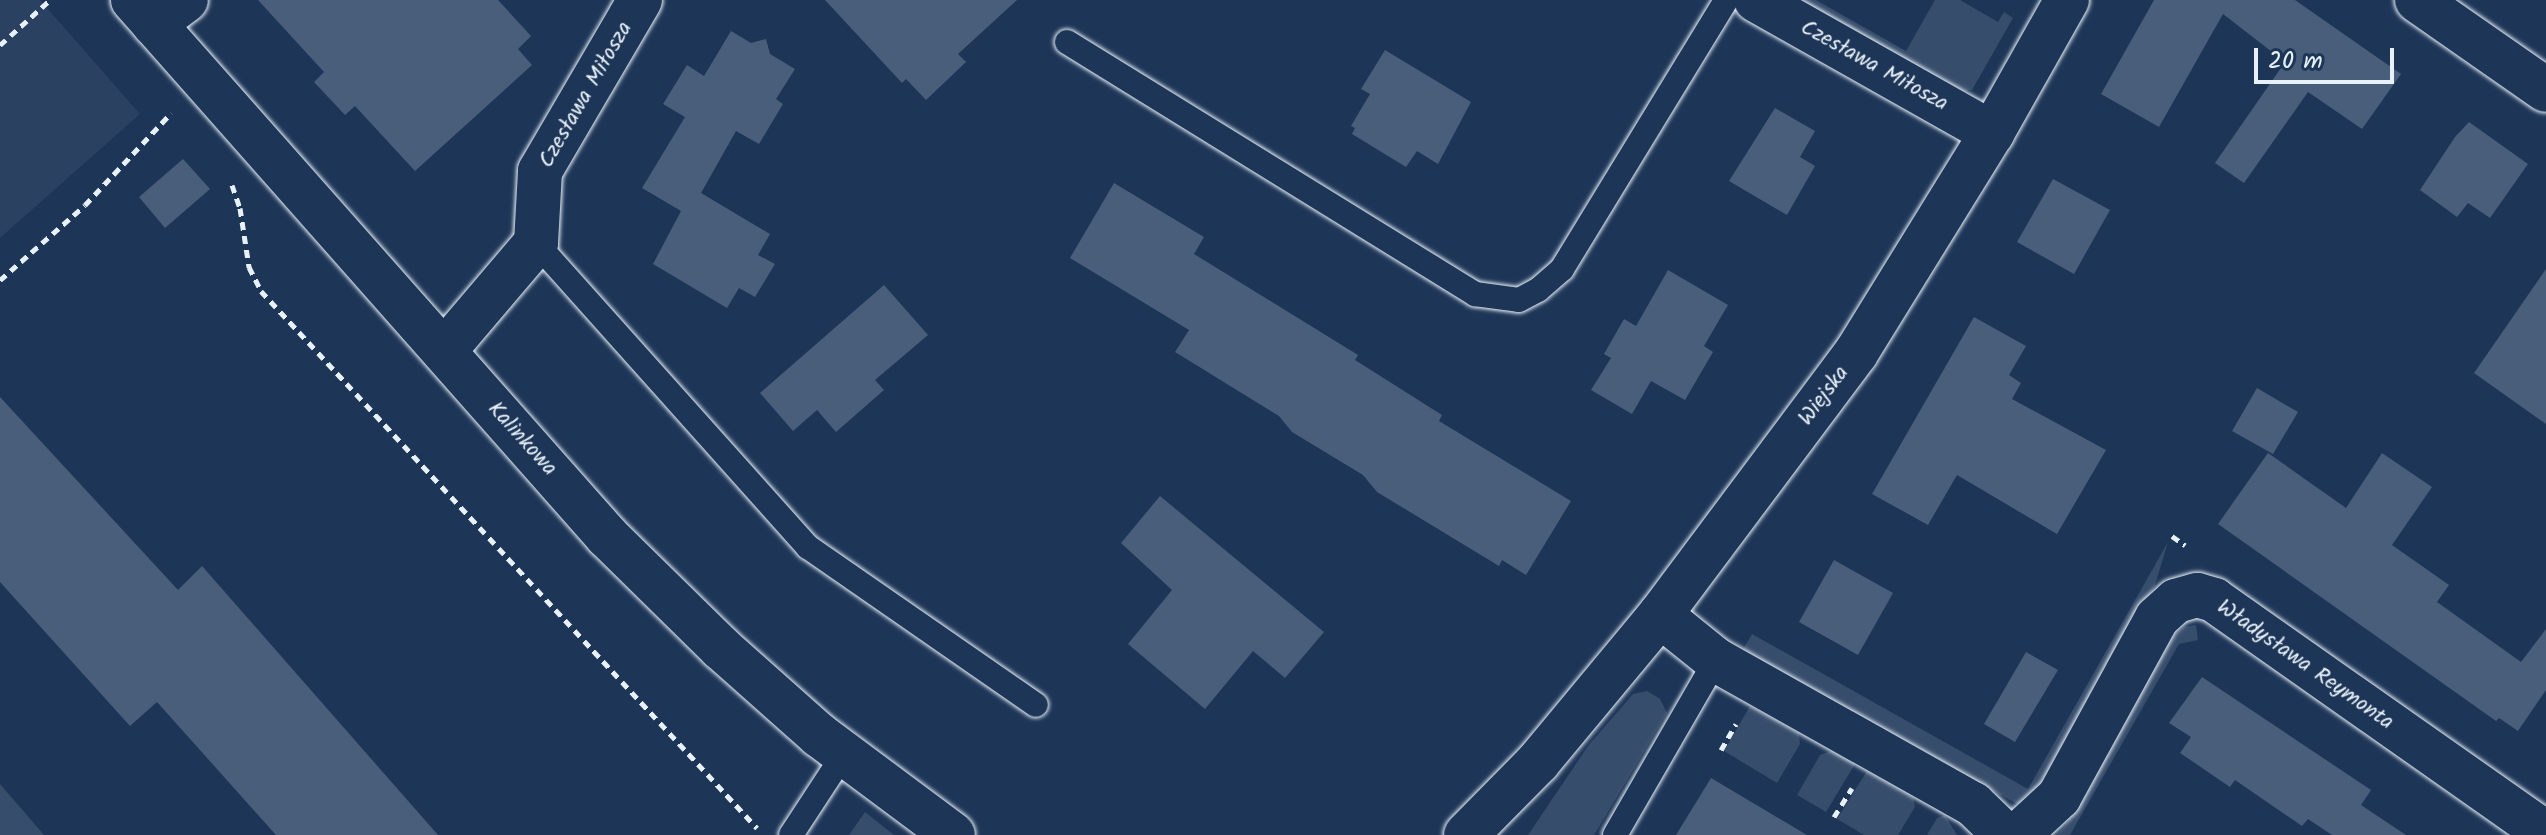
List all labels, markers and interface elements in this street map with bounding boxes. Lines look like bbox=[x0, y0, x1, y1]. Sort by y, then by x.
street label: Czesława Miłosza bbox=[1796, 15, 1952, 117]
street label: Czesława Miłosza bbox=[534, 17, 638, 173]
scale bar bbox=[2258, 32, 2398, 82]
text: 20 m bbox=[2268, 42, 2323, 81]
street label: Wiejska bbox=[1793, 361, 1855, 431]
street label: Kalinkowa bbox=[482, 396, 562, 482]
street label: Władysława Reymonta bbox=[2212, 594, 2398, 736]

